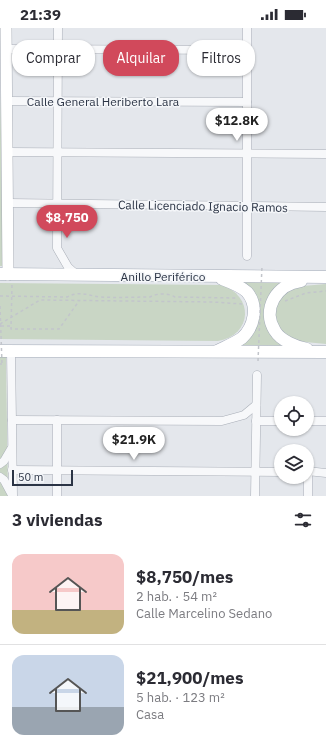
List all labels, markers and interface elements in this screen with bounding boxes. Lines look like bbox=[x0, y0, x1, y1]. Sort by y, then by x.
text: 21:39 bbox=[20, 5, 61, 24]
chip: Comprar bbox=[12, 40, 95, 76]
chip: Alquilar bbox=[103, 40, 179, 76]
chip: Filtros bbox=[187, 40, 255, 76]
street label: Calle General Heriberto Lara bbox=[27, 94, 180, 109]
pin: $12.8K bbox=[204, 108, 270, 142]
text: $12.8K bbox=[215, 112, 259, 129]
street label: Calle Licenciado Ignacio Ramos bbox=[118, 197, 288, 215]
pin: $8,750 bbox=[34, 205, 100, 239]
text: $8,750 bbox=[45, 209, 89, 226]
street label: Anillo Periférico bbox=[120, 269, 206, 284]
map controls bbox=[274, 396, 314, 484]
button: locate bbox=[274, 396, 314, 436]
pin: $21.9K bbox=[101, 427, 167, 461]
text: $21.9K bbox=[112, 431, 156, 448]
button: layers bbox=[274, 444, 314, 484]
scale bar bbox=[12, 468, 73, 487]
text: 50 m bbox=[18, 470, 43, 484]
text: 3 viviendas bbox=[12, 509, 103, 531]
icon: filters bbox=[292, 509, 314, 531]
text: $8,750/mes bbox=[136, 566, 233, 588]
icon: home bbox=[44, 570, 92, 618]
text: 2 hab. · 54 m² bbox=[136, 588, 217, 605]
text: Calle Marcelino Sedano bbox=[136, 605, 272, 622]
text: $21,900/mes bbox=[136, 667, 243, 689]
icon: home bbox=[44, 671, 92, 719]
text: 5 hab. · 123 m² bbox=[136, 689, 225, 706]
text: Casa bbox=[136, 706, 164, 723]

